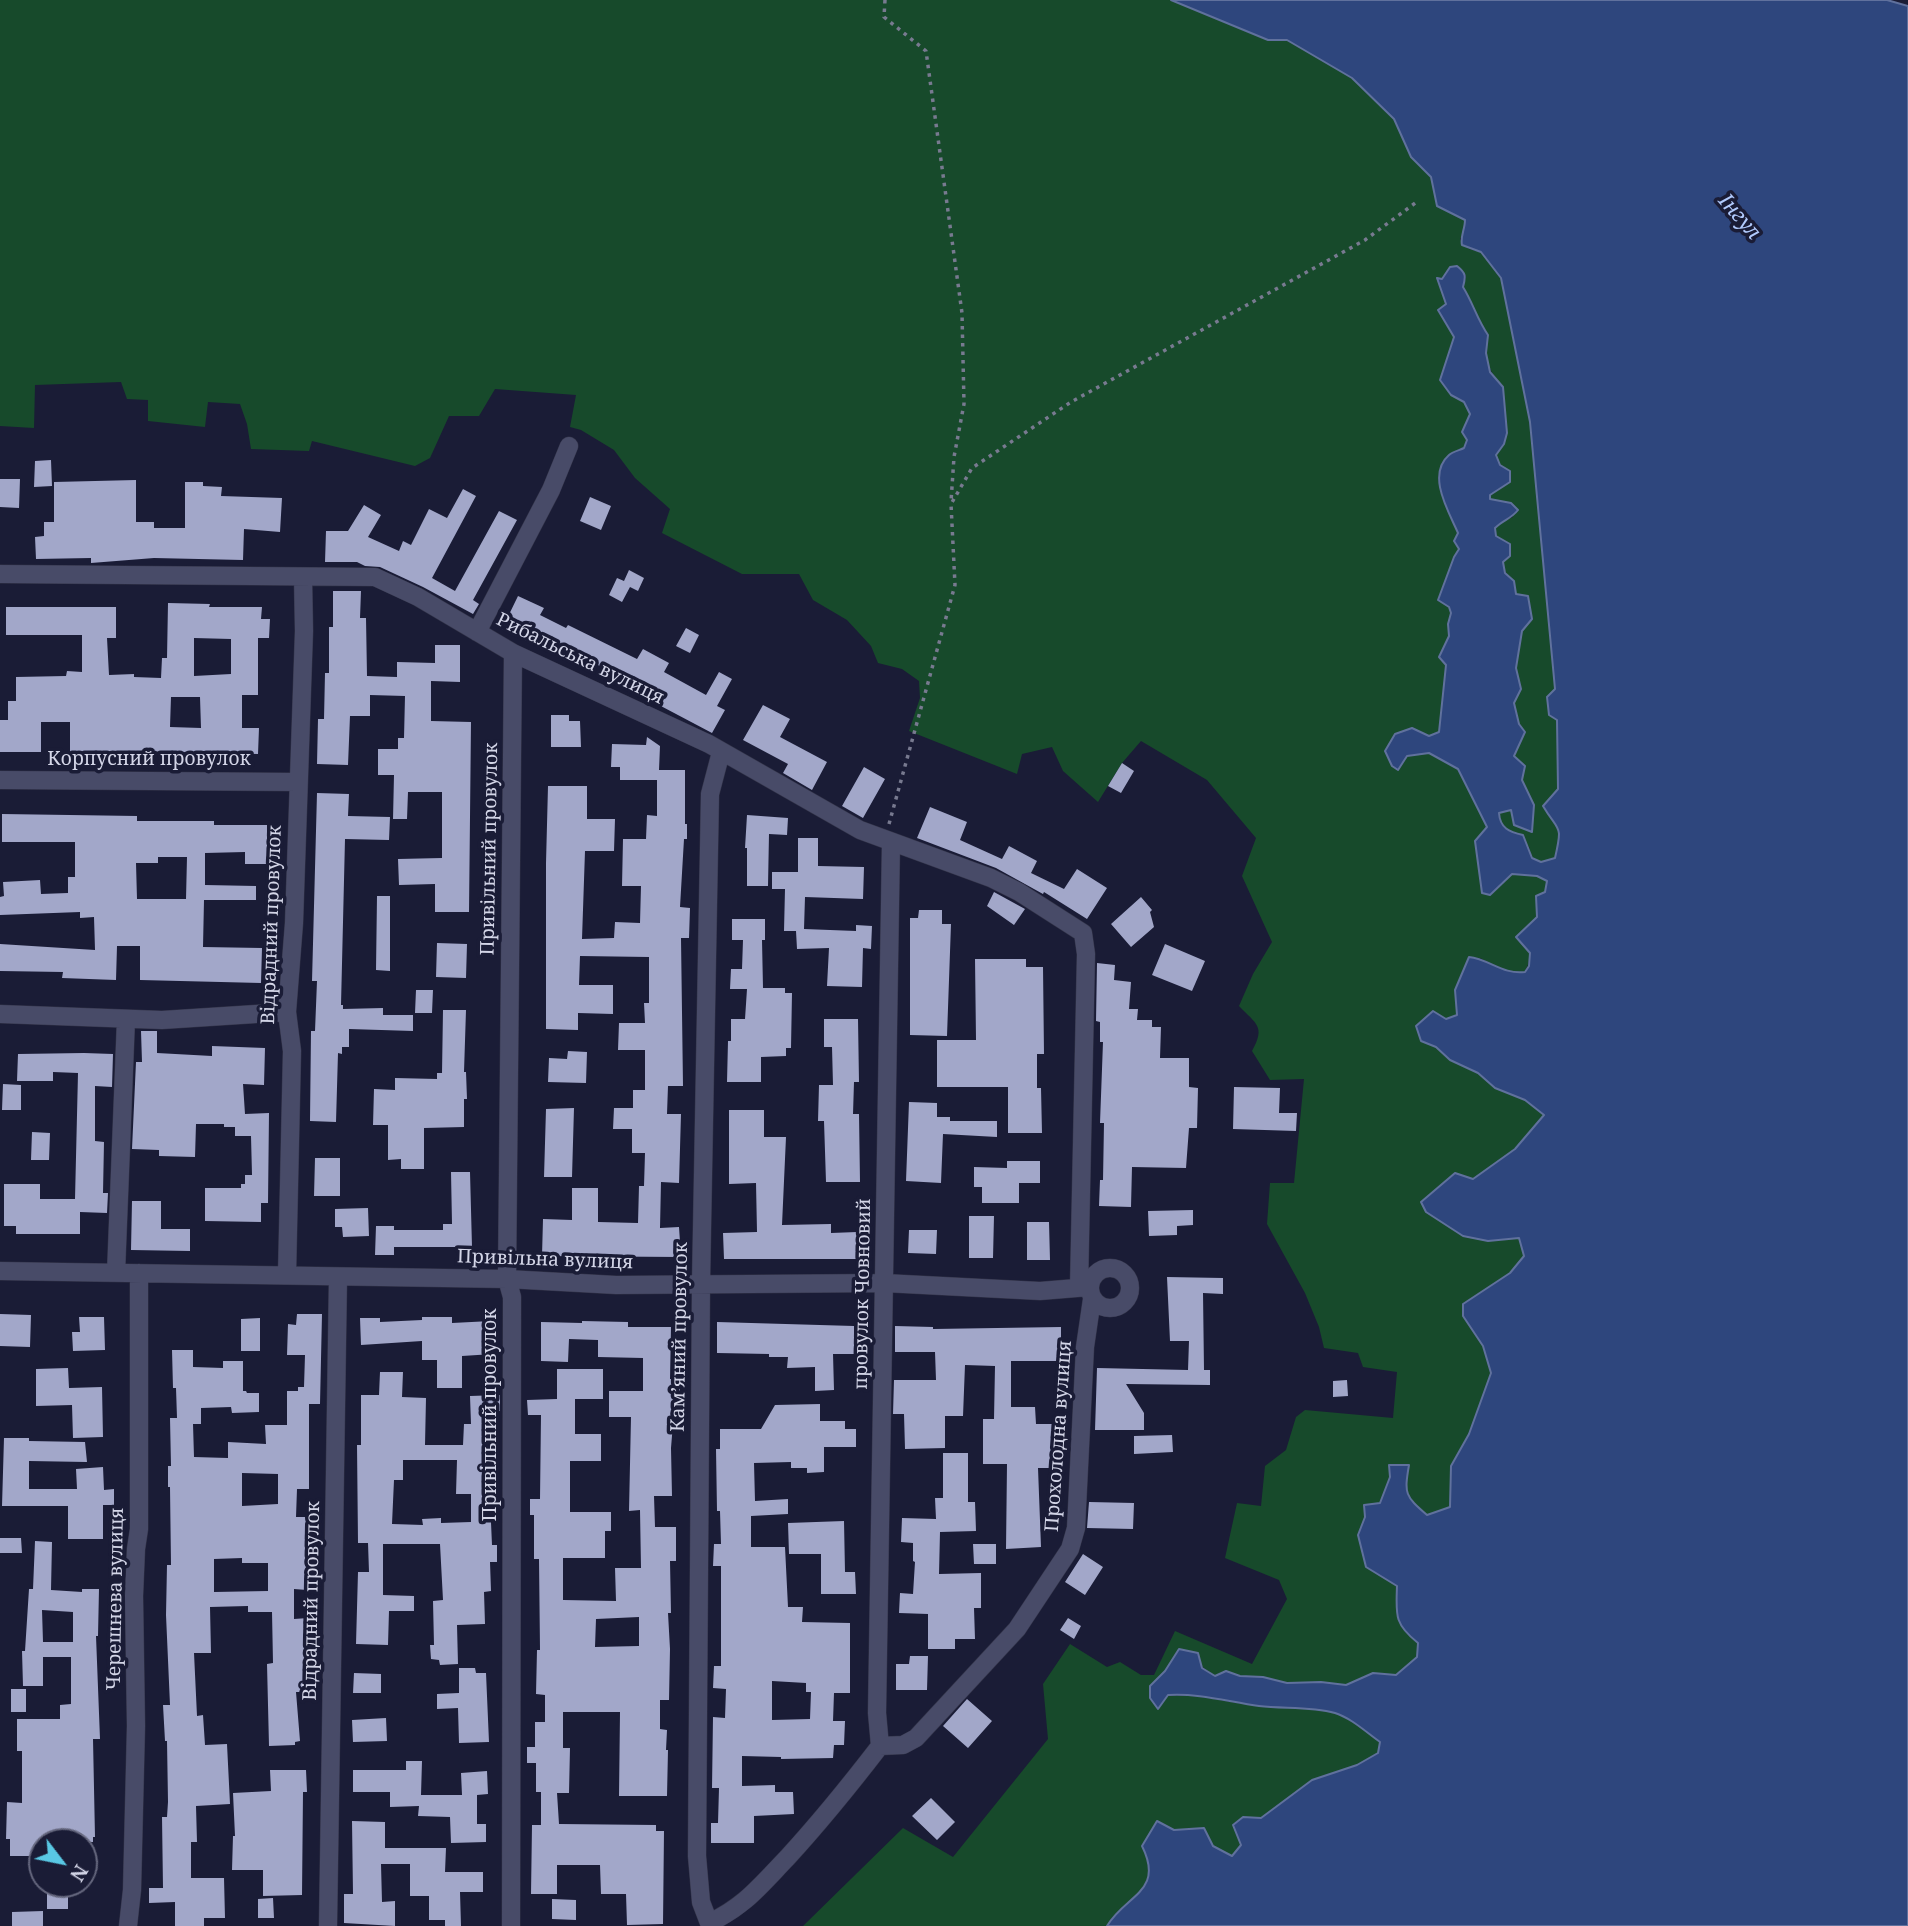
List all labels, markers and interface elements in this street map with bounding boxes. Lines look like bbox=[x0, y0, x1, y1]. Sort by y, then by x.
water label: Інгул bbox=[1712, 189, 1766, 245]
street label: Рибальська вулиця bbox=[492, 608, 668, 710]
street label: Привільний провулок bbox=[477, 742, 503, 956]
street label: Корпусний провулок bbox=[47, 749, 251, 771]
street label: Відрадний провулок bbox=[257, 825, 287, 1025]
street label: провулок Човновий bbox=[850, 1198, 876, 1390]
street label: Камʼяний провулок bbox=[667, 1242, 693, 1432]
street label: Привільна вулиця bbox=[456, 1246, 634, 1274]
street label: Привільний провулок bbox=[480, 1309, 502, 1521]
street label: Прохолодна вулиця bbox=[1041, 1339, 1077, 1533]
street label: Відрадний провулок bbox=[299, 1501, 325, 1701]
street label: Черешнева вулиця bbox=[103, 1507, 129, 1691]
north arrow bbox=[28, 1828, 98, 1898]
text: N bbox=[64, 1860, 94, 1886]

